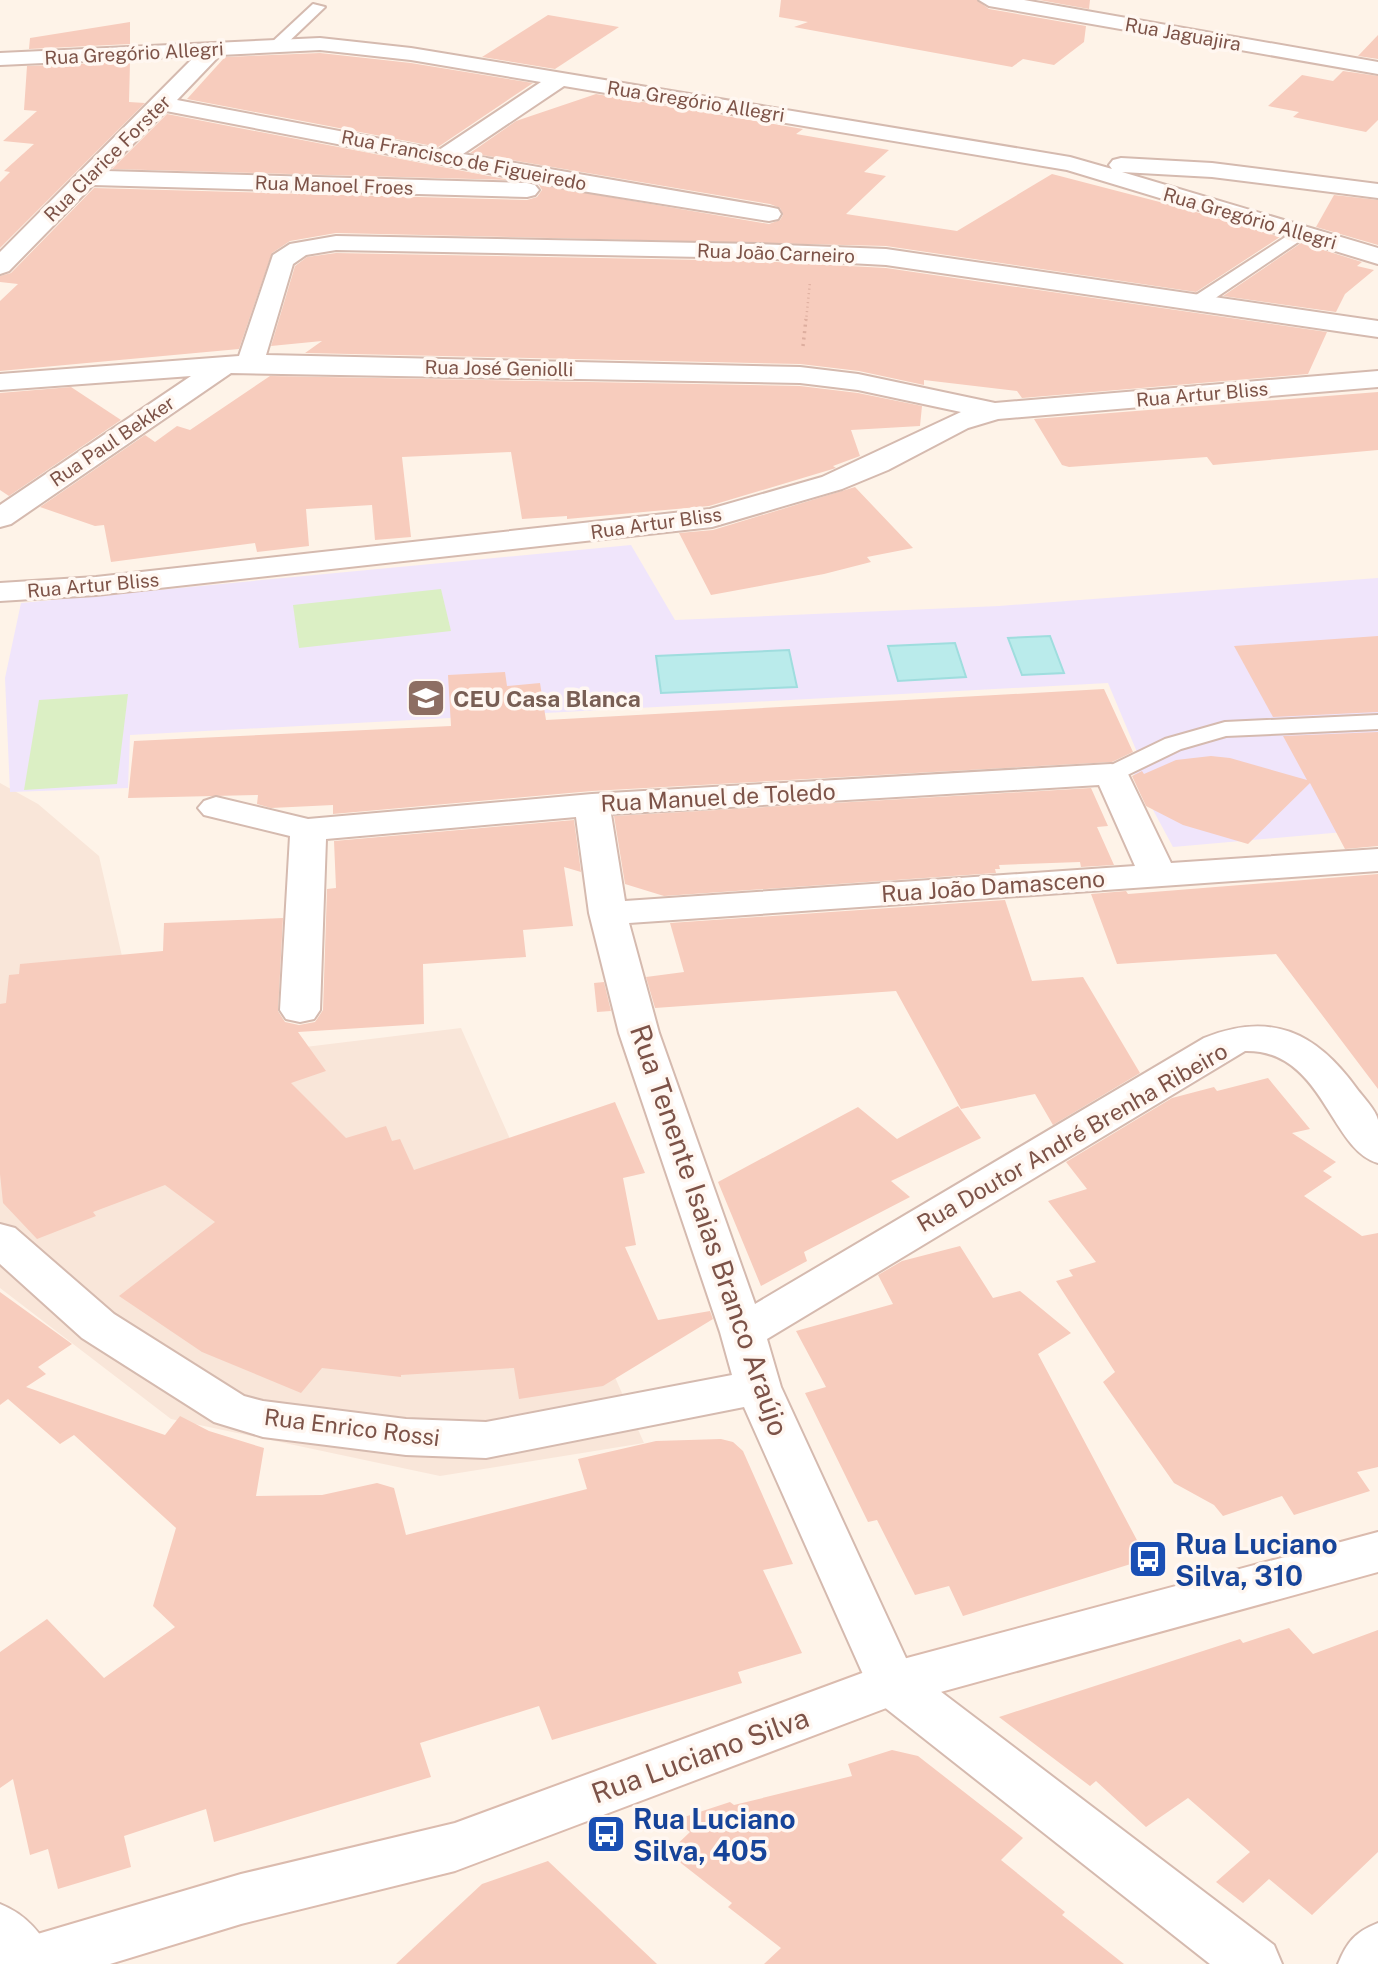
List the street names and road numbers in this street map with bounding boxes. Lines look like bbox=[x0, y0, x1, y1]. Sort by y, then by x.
street label: Rua Jaguajira bbox=[1123, 13, 1243, 55]
street label: Rua Gregório Allegri bbox=[44, 37, 224, 69]
street label: Rua Gregório Allegri bbox=[606, 76, 786, 126]
street label: Rua Clarice Forster bbox=[39, 90, 175, 226]
street label: Rua Francisco de Figueiredo bbox=[340, 125, 588, 195]
street label: Rua Manoel Froes bbox=[254, 171, 414, 199]
street label: Rua Gregório Allegri bbox=[1161, 183, 1339, 253]
street label: Rua João Carneiro bbox=[697, 239, 855, 267]
street label: Rua José Geniolli bbox=[424, 356, 574, 380]
street label: Rua Artur Bliss bbox=[1135, 377, 1269, 411]
street label: Rua Paul Bekker bbox=[46, 391, 178, 491]
street label: Rua Artur Bliss bbox=[589, 503, 723, 543]
street label: Rua Artur Bliss bbox=[26, 568, 160, 602]
street label: Rua Manuel de Toledo bbox=[600, 777, 836, 817]
street label: Rua João Damasceno bbox=[880, 865, 1106, 907]
street label: Rua Tenente Isaias Branco Araújo bbox=[624, 1020, 796, 1440]
street label: Rua Doutor André Brenha Ribeiro bbox=[912, 1037, 1232, 1237]
street label: Rua Enrico Rossi bbox=[263, 1403, 441, 1451]
street label: Rua Luciano Silva bbox=[587, 1700, 813, 1810]

